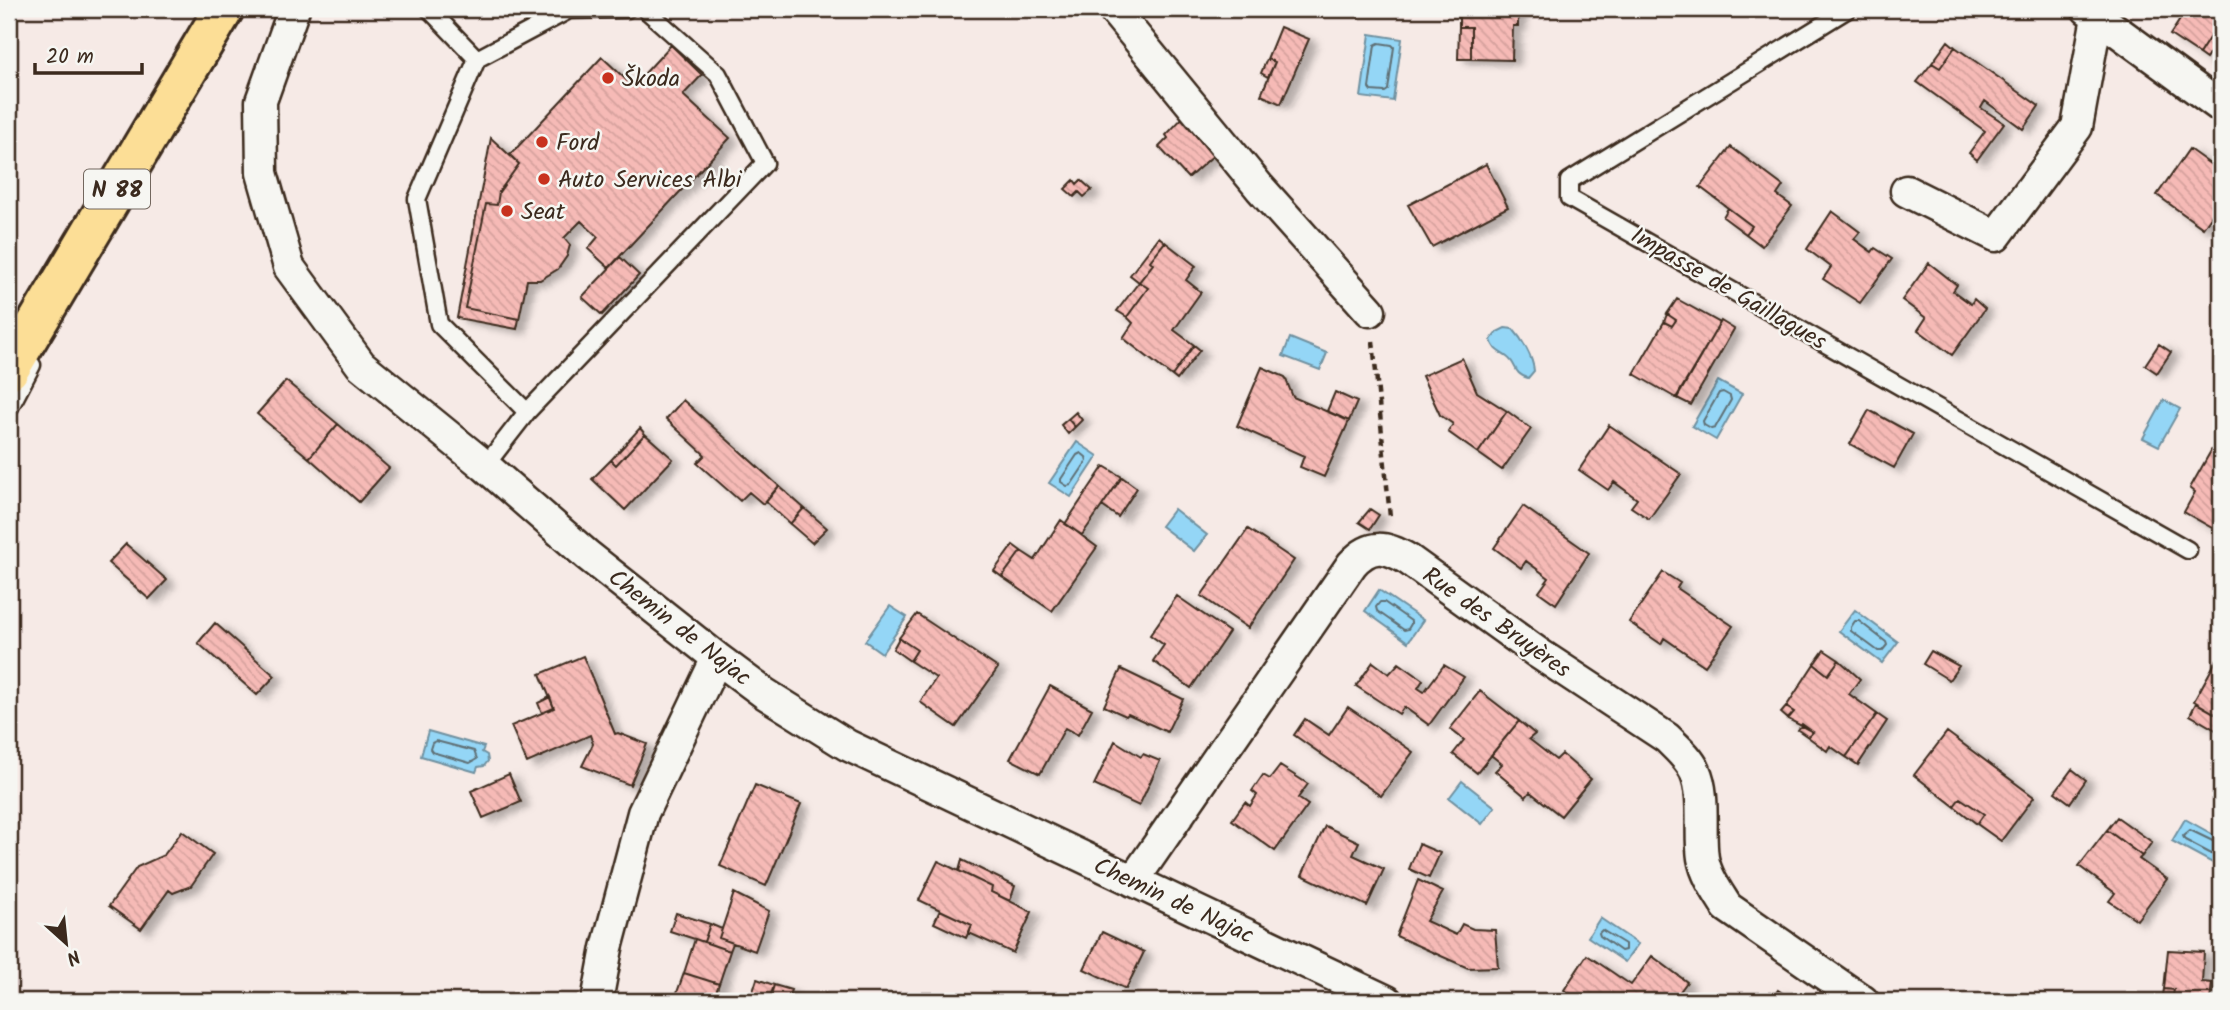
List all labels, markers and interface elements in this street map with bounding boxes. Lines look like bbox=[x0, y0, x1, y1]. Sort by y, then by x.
scale bar bbox=[35, 32, 142, 76]
text: 20 m bbox=[46, 41, 94, 74]
place label: Škoda bbox=[622, 60, 680, 99]
marker: Škoda bbox=[600, 70, 616, 86]
place label: Ford bbox=[556, 124, 600, 163]
marker: Ford bbox=[534, 134, 550, 150]
place label: Auto Services Albi bbox=[558, 161, 743, 200]
road number: N 88 bbox=[84, 170, 150, 208]
marker: Auto Services Albi bbox=[536, 171, 552, 187]
place label: Seat bbox=[521, 193, 566, 232]
marker: Seat bbox=[499, 203, 515, 219]
street label: Impasse de Gaillagues bbox=[1623, 217, 1834, 361]
street label: Rue des Bruyères bbox=[1414, 557, 1579, 689]
street label: Chemin de Najac bbox=[599, 559, 759, 697]
street label: Chemin de Najac bbox=[1087, 847, 1260, 956]
north arrow bbox=[32, 908, 102, 978]
text: N bbox=[61, 940, 85, 972]

